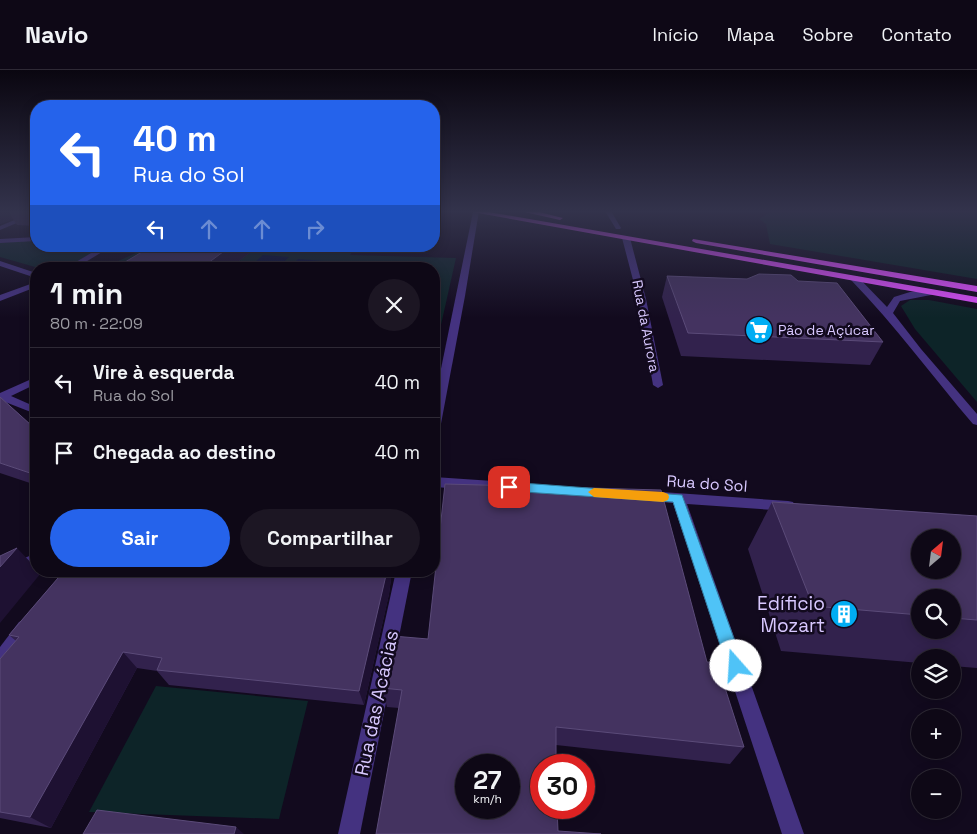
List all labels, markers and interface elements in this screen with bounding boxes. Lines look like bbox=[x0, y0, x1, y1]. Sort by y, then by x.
text: Navio bbox=[25, 19, 89, 50]
text: Início bbox=[653, 23, 699, 46]
text: Mapa bbox=[727, 23, 775, 46]
text: Sobre bbox=[803, 23, 853, 46]
text: Contato bbox=[881, 23, 952, 46]
text: 40 m bbox=[133, 117, 217, 161]
icon: left bbox=[50, 120, 115, 185]
text: Rua do Sol bbox=[133, 160, 245, 188]
icon: left bbox=[142, 215, 170, 243]
icon: ahead bbox=[195, 215, 223, 243]
icon: ahead bbox=[248, 215, 276, 243]
icon: right bbox=[301, 215, 329, 243]
text: 1 min bbox=[50, 274, 123, 313]
street label: Rua da Aurora bbox=[628, 278, 664, 374]
button: close bbox=[368, 279, 420, 331]
text: 80 m · 22:09 bbox=[50, 313, 143, 334]
supermarket icon: Pão de Açúcar bbox=[744, 315, 774, 345]
place label: Pão de Açúcar bbox=[778, 321, 875, 339]
text: Vire à esquerda bbox=[93, 360, 235, 385]
icon: left bbox=[50, 369, 78, 397]
text: 40 m bbox=[375, 370, 420, 395]
text: Rua do Sol bbox=[93, 385, 174, 406]
icon: arrive bbox=[50, 439, 78, 467]
text: Chegada ao destino bbox=[93, 440, 276, 465]
text: 40 m bbox=[375, 440, 420, 465]
pin bbox=[488, 466, 530, 508]
street label: Rua do Sol bbox=[666, 470, 748, 497]
icon: arrive bbox=[495, 473, 523, 501]
button: Sair bbox=[50, 509, 230, 567]
button: Compartilhar bbox=[240, 509, 420, 567]
north arrow bbox=[911, 529, 961, 579]
map controls bbox=[911, 529, 961, 819]
button: search bbox=[911, 589, 961, 639]
place label: Edíficio Mozart bbox=[757, 591, 825, 638]
building icon: Edíficio Mozart bbox=[829, 599, 859, 629]
street label: Rua das Acácias bbox=[349, 628, 404, 778]
position arrow bbox=[709, 639, 761, 691]
button: layers bbox=[911, 649, 961, 699]
button: + bbox=[911, 709, 961, 759]
speed limit sign: 30 bbox=[530, 754, 595, 819]
text: 27 bbox=[473, 764, 502, 796]
button: − bbox=[911, 769, 961, 819]
text: km/h bbox=[473, 791, 502, 807]

